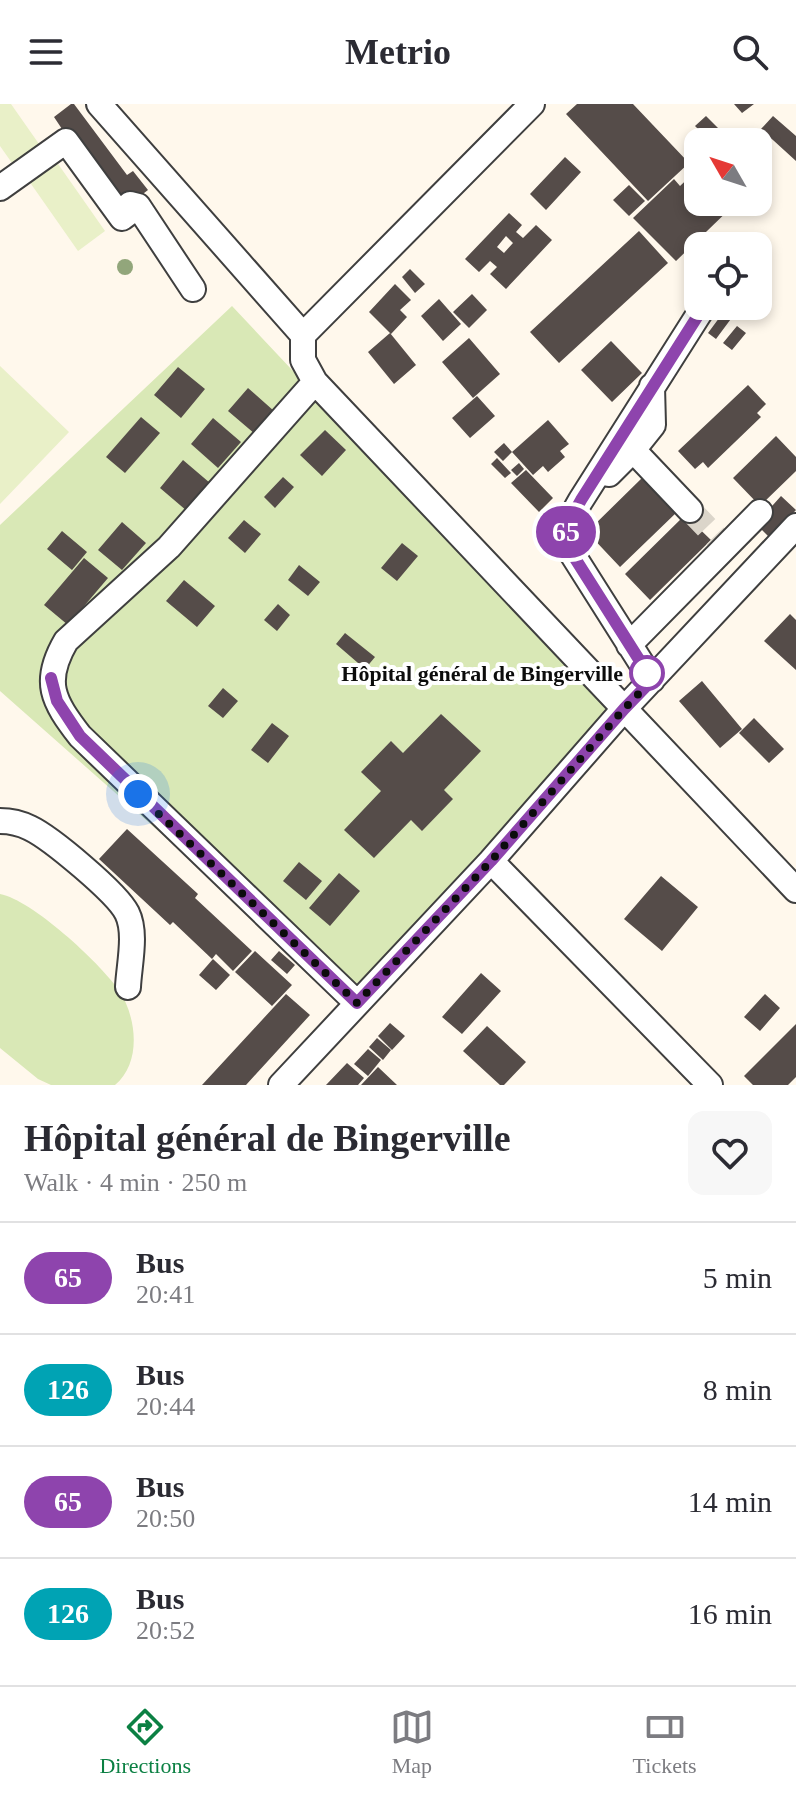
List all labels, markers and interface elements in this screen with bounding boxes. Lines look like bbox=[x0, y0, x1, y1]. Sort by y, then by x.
icon: menu bbox=[24, 30, 68, 74]
icon: search bbox=[728, 30, 772, 74]
text: Metrio bbox=[345, 32, 451, 72]
north arrow bbox=[684, 128, 772, 216]
map controls bbox=[684, 128, 772, 320]
button: locate bbox=[684, 232, 772, 320]
line badge: 65 bbox=[530, 506, 602, 558]
text: 65 bbox=[552, 516, 580, 547]
marker: Hôpital général de Bingerville bbox=[630, 656, 664, 690]
place label: Hôpital général de Bingerville bbox=[341, 661, 623, 686]
your location bbox=[118, 774, 158, 814]
button: heart bbox=[688, 1111, 772, 1195]
text: Hôpital général de Bingerville bbox=[24, 1117, 511, 1159]
text: Walk · 4 min · 250 m bbox=[24, 1168, 247, 1197]
text: Bus bbox=[136, 1246, 184, 1279]
text: 5 min bbox=[703, 1261, 772, 1294]
text: 65 bbox=[54, 1262, 82, 1293]
text: 20:41 bbox=[136, 1280, 195, 1309]
text: Bus bbox=[136, 1358, 184, 1391]
text: 8 min bbox=[703, 1373, 772, 1406]
text: 126 bbox=[47, 1374, 89, 1405]
text: 20:44 bbox=[136, 1392, 195, 1421]
text: Bus bbox=[136, 1470, 184, 1503]
text: 14 min bbox=[688, 1485, 772, 1518]
text: 65 bbox=[54, 1486, 82, 1517]
text: 20:50 bbox=[136, 1504, 195, 1533]
text: Bus bbox=[136, 1582, 184, 1615]
text: 16 min bbox=[688, 1597, 772, 1630]
text: 126 bbox=[47, 1598, 89, 1629]
text: 20:52 bbox=[136, 1616, 195, 1645]
tab: Directions bbox=[99, 1705, 191, 1779]
tab: Map bbox=[390, 1705, 434, 1779]
tab: Tickets bbox=[633, 1705, 697, 1779]

